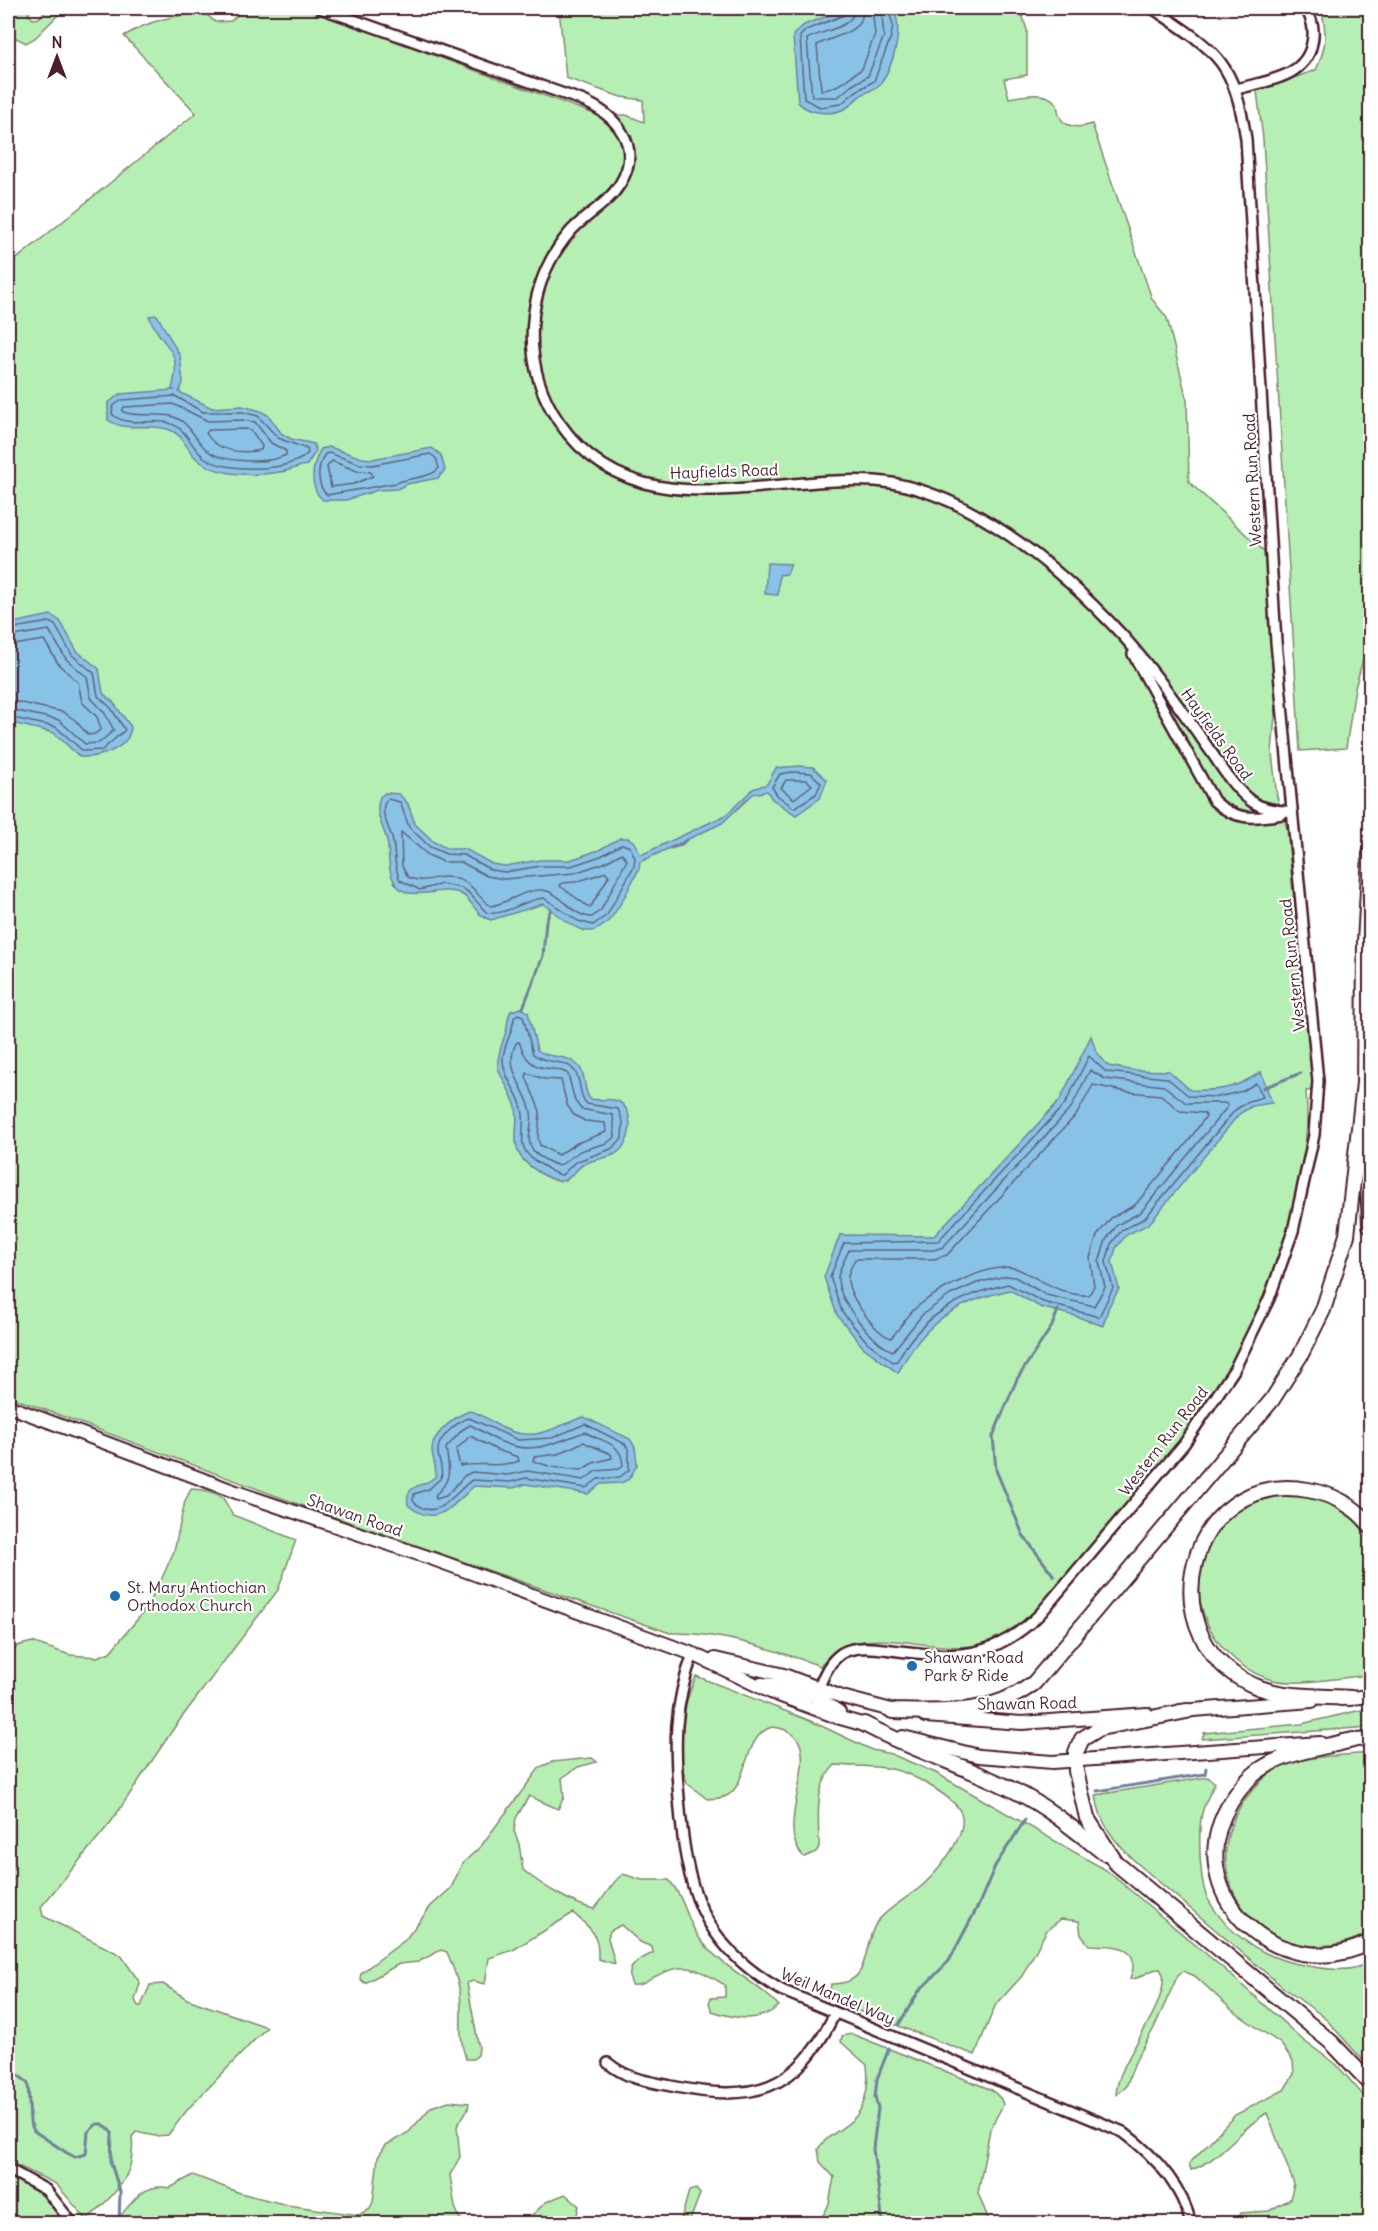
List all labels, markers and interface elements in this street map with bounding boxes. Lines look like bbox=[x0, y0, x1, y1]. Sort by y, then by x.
north arrow bbox=[27, 27, 87, 87]
text: N bbox=[51, 32, 63, 52]
street label: Western Run Road bbox=[1239, 413, 1265, 547]
street label: Hayfields Road bbox=[669, 459, 779, 483]
street label: Hayfields Road bbox=[1177, 684, 1257, 784]
street label: Western Run Road bbox=[1275, 898, 1309, 1032]
street label: Western Run Road bbox=[1114, 1382, 1212, 1500]
street label: Shawan Road bbox=[305, 1489, 405, 1541]
place label: St. Mary Antiochian Orthodox Church bbox=[127, 1577, 266, 1615]
marker: St. Mary Antiochian Orthodox Church bbox=[108, 1589, 122, 1603]
place label: Shawan Road Park & Ride bbox=[924, 1647, 1024, 1685]
marker: Shawan Road Park & Ride bbox=[905, 1659, 919, 1673]
street label: Shawan Road bbox=[977, 1692, 1077, 1714]
street label: Weil Mandel Way bbox=[778, 1963, 898, 2029]

